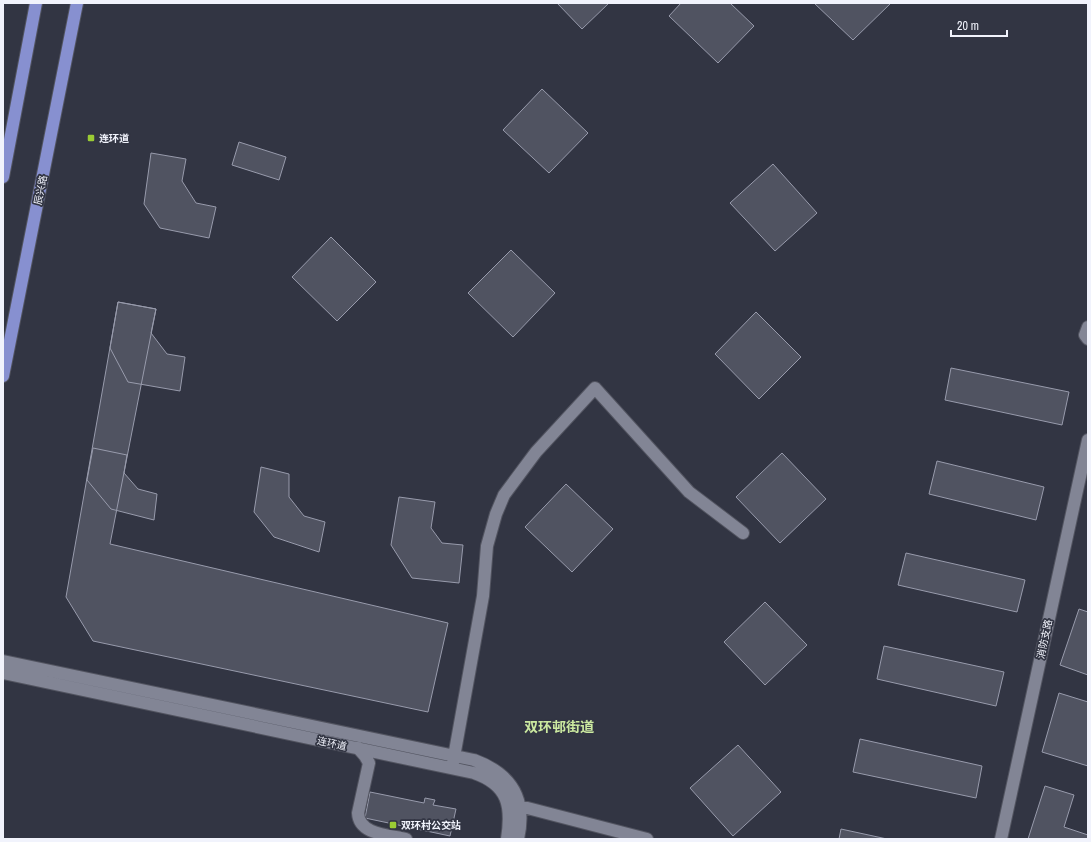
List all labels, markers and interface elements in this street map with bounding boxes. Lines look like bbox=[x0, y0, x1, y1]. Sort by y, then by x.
scale bar bbox=[951, 12, 1007, 38]
text: 20 m bbox=[957, 18, 979, 34]
place label: 连环道 bbox=[99, 132, 129, 145]
marker: 连环道 bbox=[86, 133, 96, 143]
street label: 辰兴路 bbox=[31, 174, 50, 206]
street label: 消防支路 bbox=[1034, 618, 1055, 660]
district label: 双环邨街道 bbox=[524, 718, 594, 736]
street label: 连环道 bbox=[316, 734, 348, 753]
place label: 双环村公交站 bbox=[401, 819, 461, 832]
marker: 双环村公交站 bbox=[388, 820, 398, 830]

